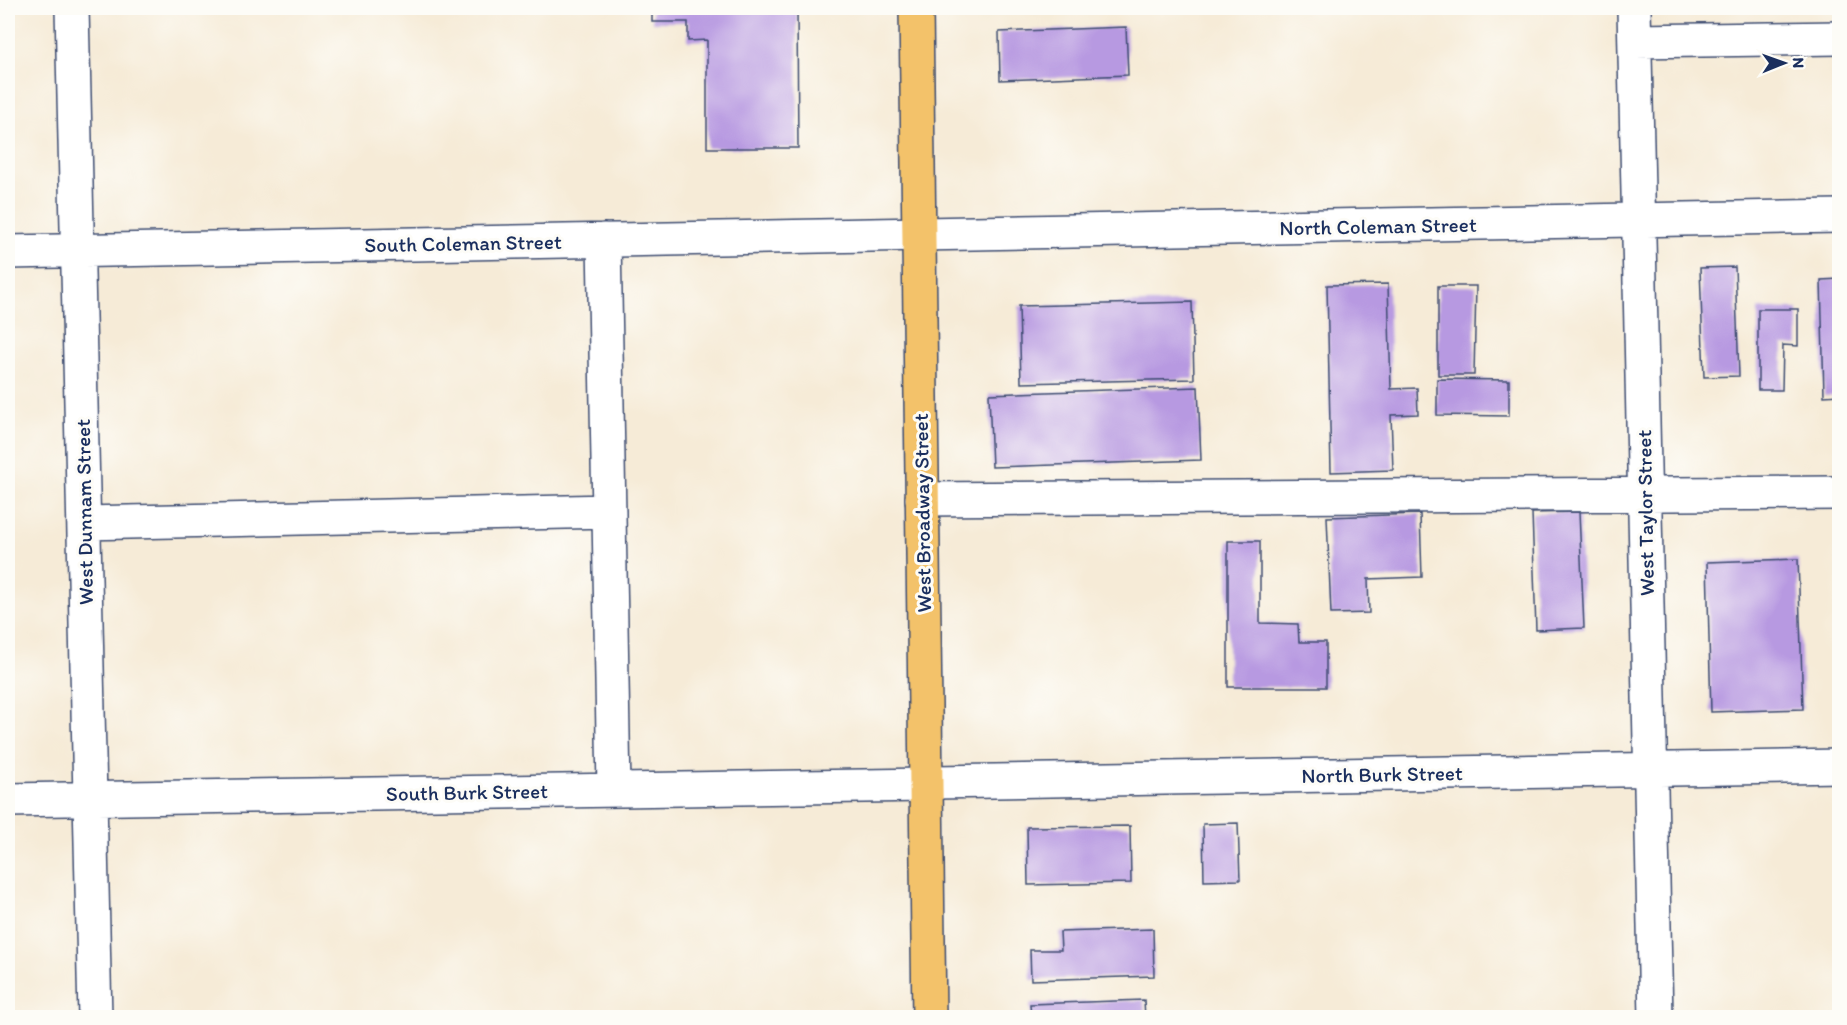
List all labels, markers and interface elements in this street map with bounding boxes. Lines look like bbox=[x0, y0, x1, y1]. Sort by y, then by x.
north arrow bbox=[1754, 33, 1814, 93]
text: N bbox=[1789, 57, 1808, 68]
street label: North Coleman Street bbox=[1279, 212, 1477, 240]
street label: South Coleman Street bbox=[364, 229, 562, 257]
street label: West Broadway Street bbox=[908, 413, 936, 613]
street label: West Dunnam Street bbox=[70, 419, 98, 605]
street label: West Taylor Street bbox=[1631, 429, 1659, 596]
street label: North Burk Street bbox=[1301, 760, 1463, 788]
street label: South Burk Street bbox=[386, 778, 548, 806]

